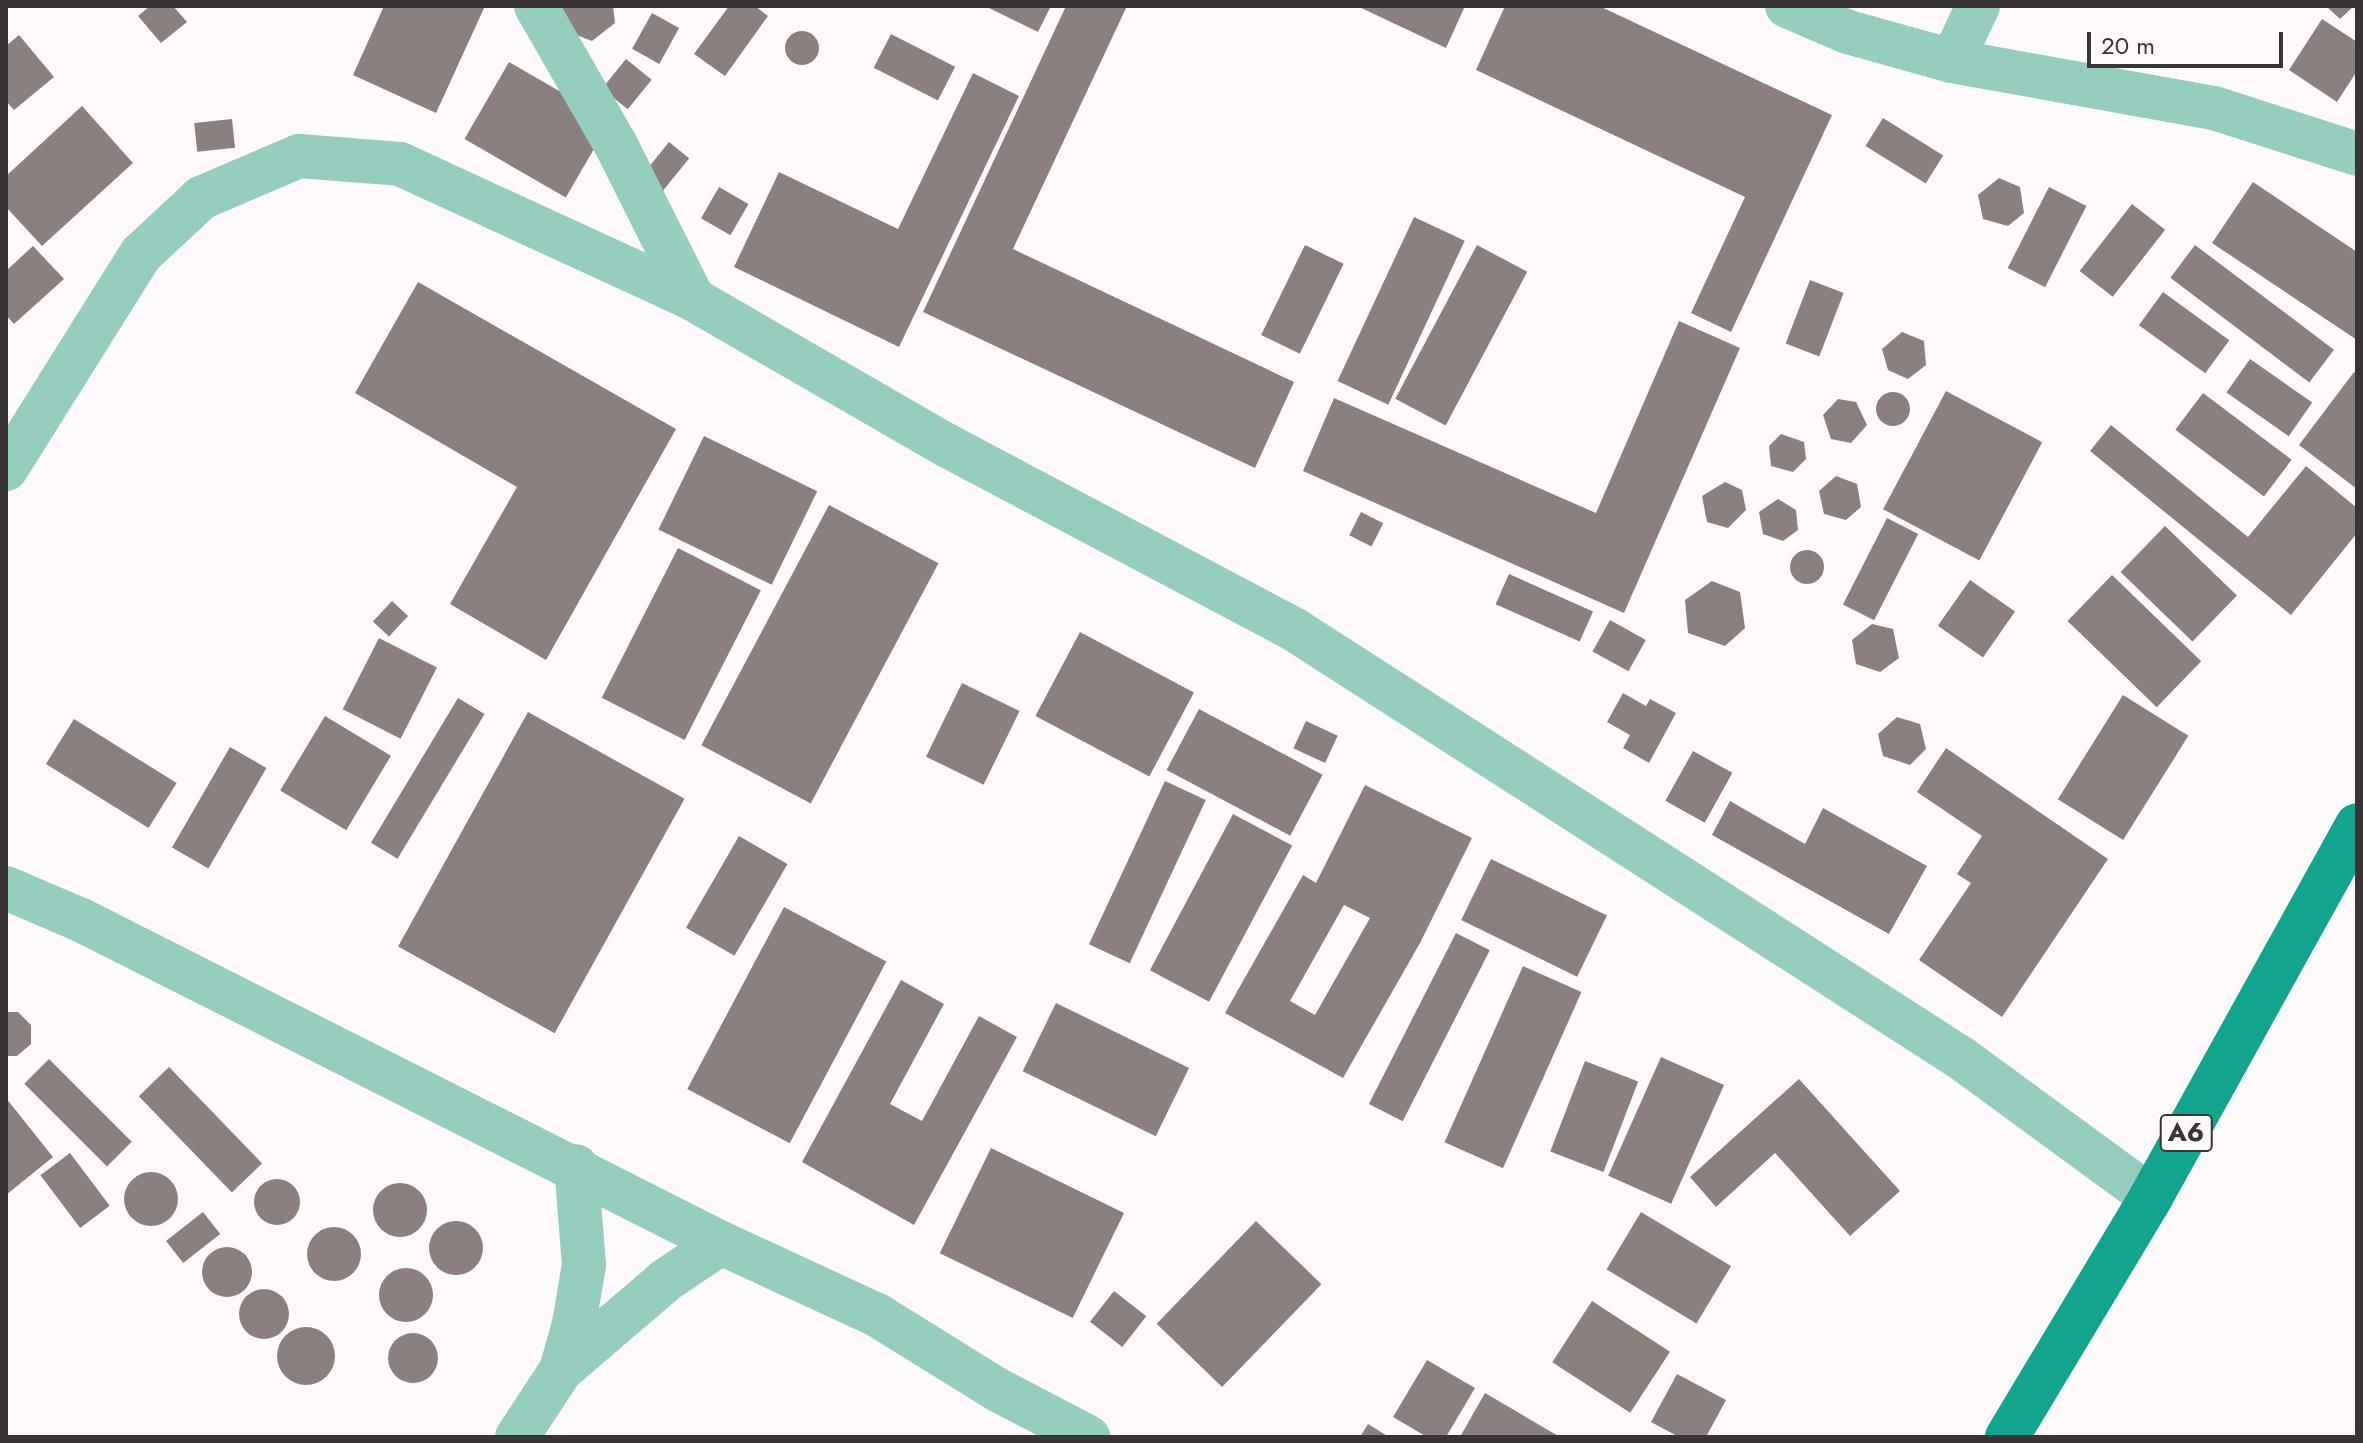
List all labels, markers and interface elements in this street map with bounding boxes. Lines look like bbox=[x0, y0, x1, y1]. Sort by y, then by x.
scale bar bbox=[2091, 16, 2287, 66]
text: 20 m bbox=[2101, 28, 2155, 63]
road number: A6 bbox=[2158, 1111, 2214, 1155]

